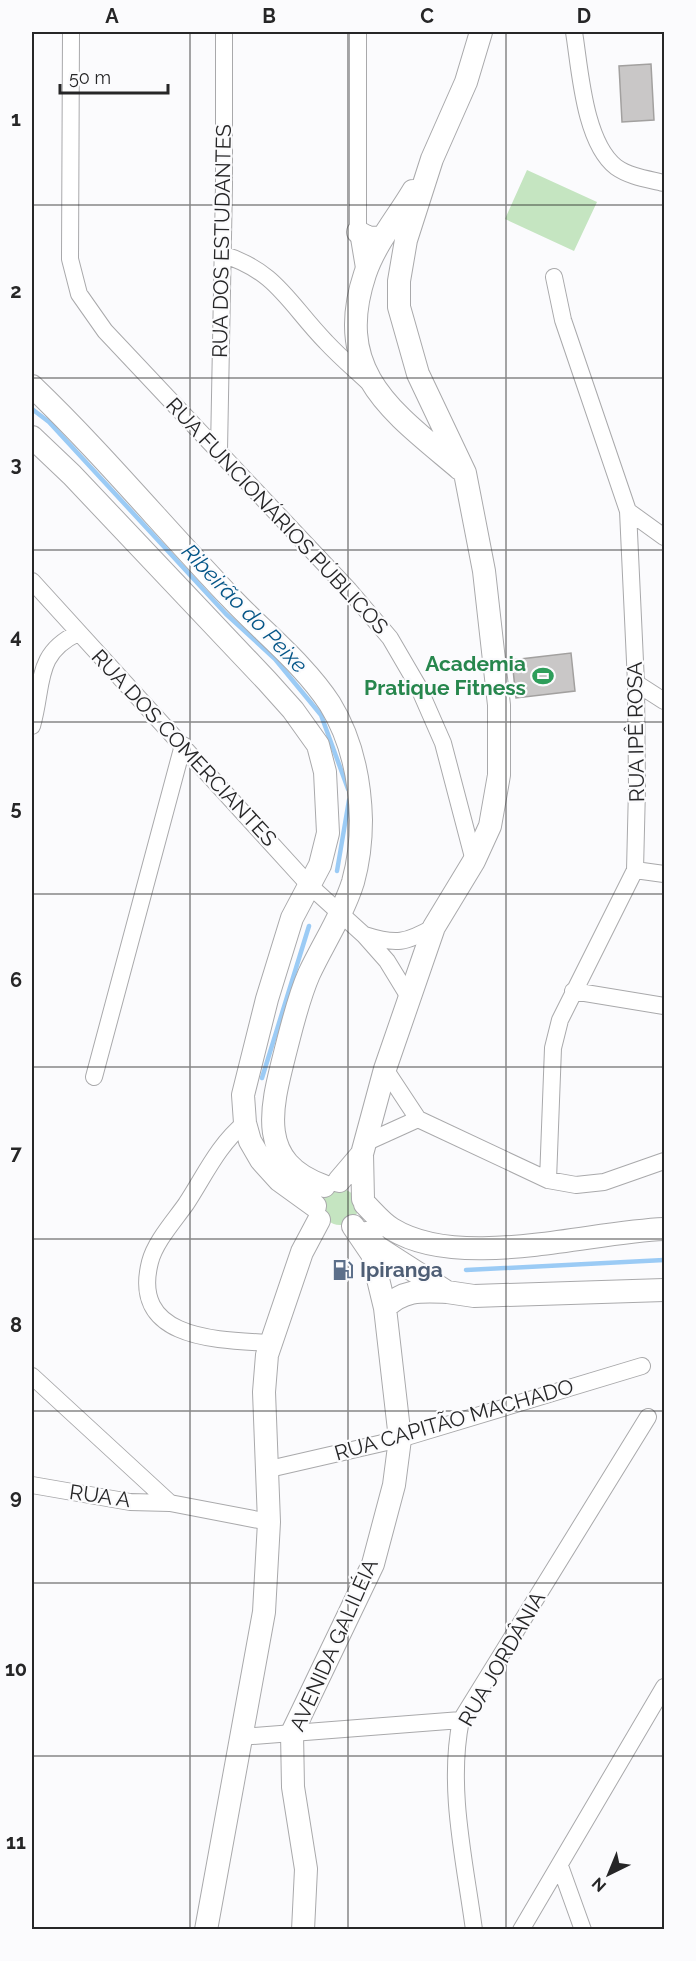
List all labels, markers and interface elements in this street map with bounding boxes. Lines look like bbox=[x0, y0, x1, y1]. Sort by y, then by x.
text: A bbox=[105, 4, 119, 28]
text: B bbox=[262, 4, 276, 28]
text: C bbox=[420, 4, 434, 28]
text: D bbox=[577, 4, 591, 28]
scale bar bbox=[60, 57, 168, 95]
text: 50 m bbox=[69, 67, 111, 88]
text: 1 bbox=[11, 107, 21, 131]
street label: RUA DOS ESTUDANTES bbox=[207, 124, 236, 358]
text: 2 bbox=[10, 279, 22, 303]
street label: RUA FUNCIONÁRIOS PÚBLICOS bbox=[161, 392, 394, 639]
text: 3 bbox=[10, 452, 22, 476]
water label: Ribeirão do Peixe bbox=[177, 538, 313, 678]
text: 4 bbox=[10, 624, 22, 648]
street label: RUA DOS COMERCIANTES bbox=[87, 644, 282, 851]
place label: Academia Pratique Fitness bbox=[364, 651, 526, 700]
street label: RUA IPÊ ROSA bbox=[622, 662, 649, 802]
sports icon: Academia Pratique Fitness bbox=[531, 664, 555, 688]
text: 5 bbox=[10, 796, 22, 820]
text: 6 bbox=[10, 968, 22, 992]
text: 7 bbox=[10, 1141, 22, 1165]
place label: Ipiranga bbox=[360, 1257, 443, 1282]
fuel station icon: Ipiranga bbox=[331, 1258, 355, 1282]
text: 8 bbox=[10, 1313, 22, 1337]
street label: RUA CAPITÃO MACHADO bbox=[331, 1373, 576, 1466]
street label: RUA A bbox=[68, 1479, 132, 1512]
text: 9 bbox=[10, 1485, 22, 1509]
street label: AVENIDA GALILÉIA bbox=[284, 1555, 383, 1735]
street label: RUA JORDÂNIA bbox=[453, 1587, 550, 1730]
text: 10 bbox=[5, 1657, 27, 1681]
text: 11 bbox=[6, 1830, 26, 1854]
north arrow bbox=[579, 1844, 639, 1904]
text: N bbox=[588, 1873, 610, 1896]

